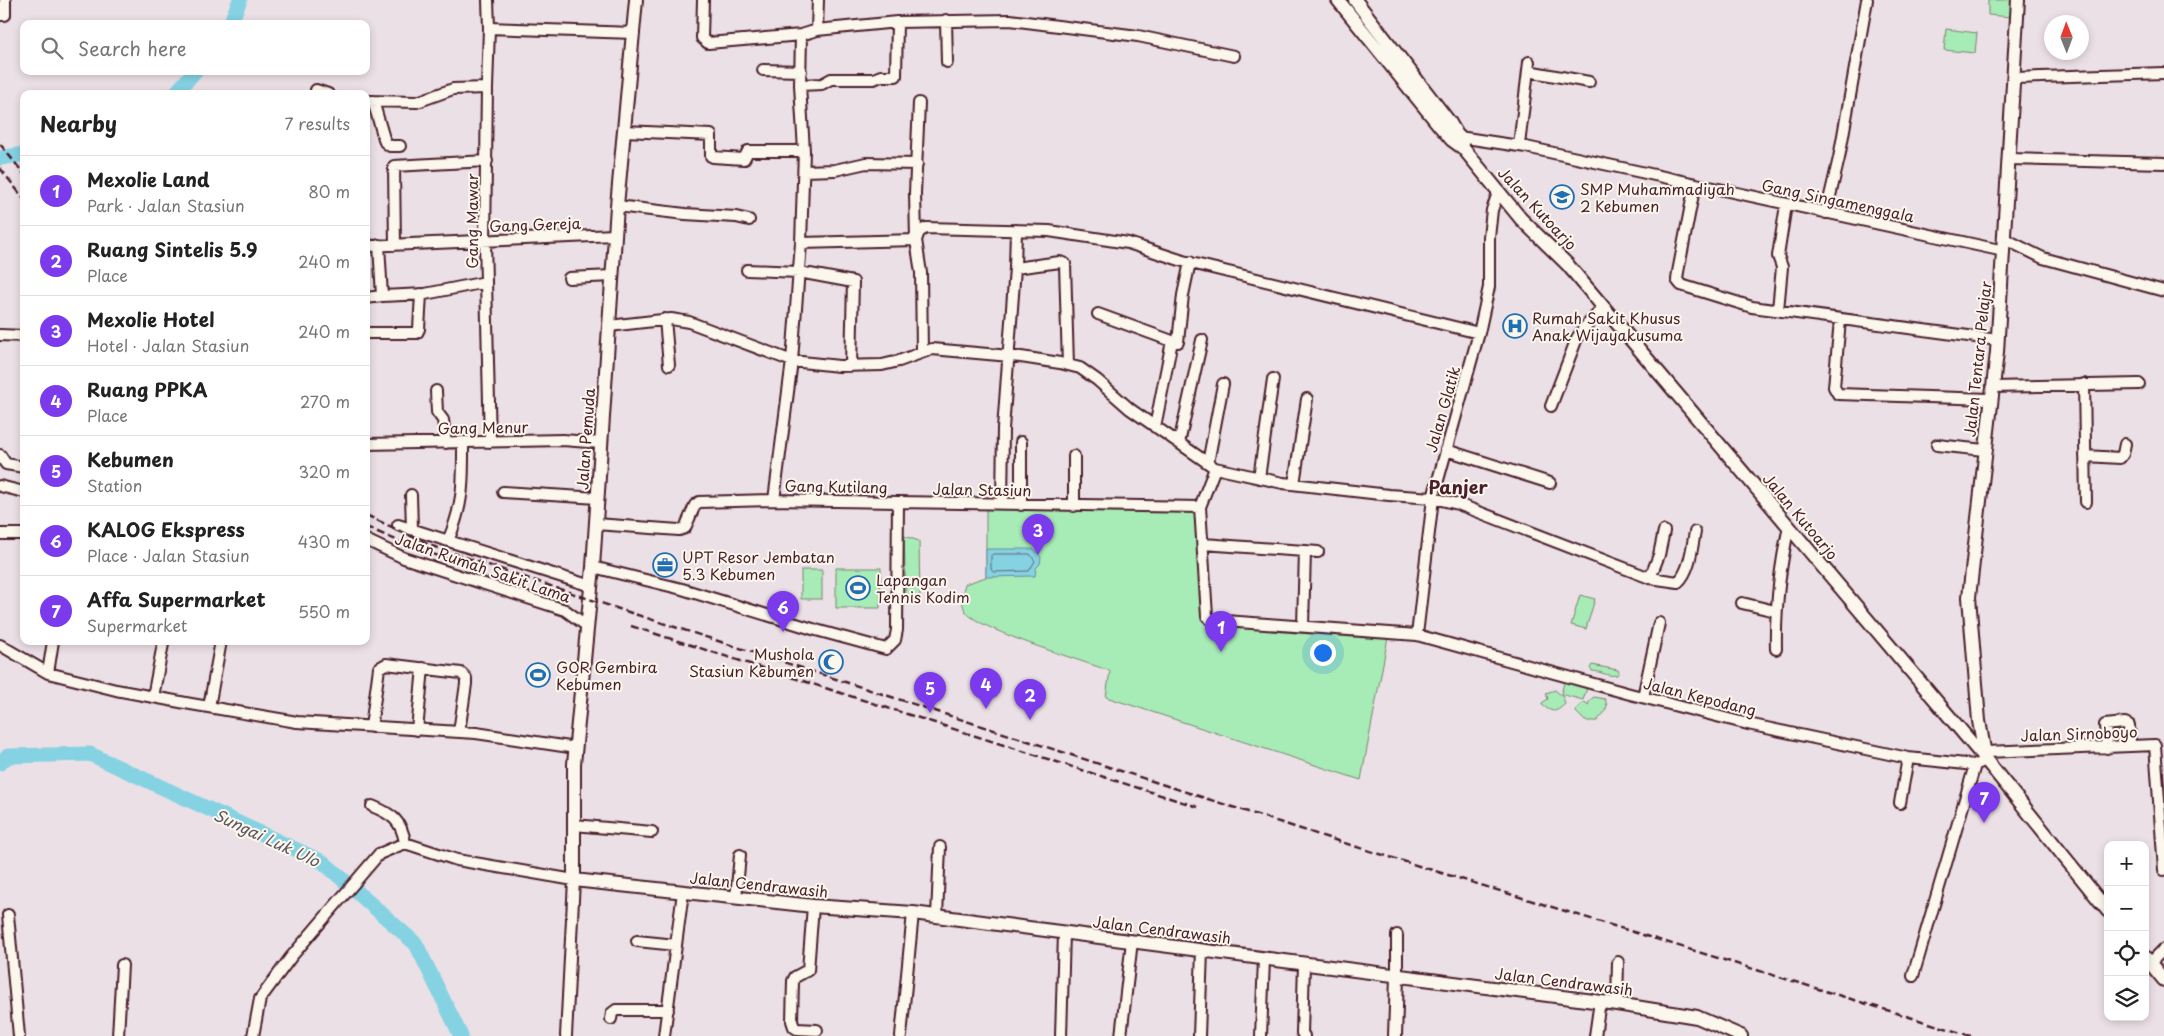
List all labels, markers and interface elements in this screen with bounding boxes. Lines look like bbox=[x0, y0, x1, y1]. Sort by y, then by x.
north arrow bbox=[2044, 15, 2089, 60]
search box bbox=[20, 20, 370, 75]
icon: search bbox=[38, 34, 66, 62]
text: Search here bbox=[78, 34, 187, 62]
text: Nearby bbox=[40, 107, 117, 139]
text: 7 results bbox=[285, 111, 350, 135]
street label: Jalan Kutoarjo bbox=[1493, 161, 1583, 255]
text: Mexolie Land bbox=[87, 165, 210, 193]
street label: Gang Mawar bbox=[460, 173, 483, 269]
street label: Gang Singamenggala bbox=[1760, 173, 1917, 228]
place label: SMP Muhammadiyah 2 Kebumen bbox=[1580, 177, 1735, 217]
text: 1 bbox=[52, 179, 60, 203]
text: 80 m bbox=[308, 179, 350, 203]
school or university icon: SMP Muhammadiyah 2 Kebumen bbox=[1549, 184, 1575, 210]
text: Park · Jalan Stasiun bbox=[87, 193, 245, 217]
street label: Gang Gereja bbox=[489, 211, 582, 237]
text: Ruang Sintelis 5.9 bbox=[87, 235, 258, 263]
text: 2 bbox=[50, 249, 62, 273]
text: 240 m bbox=[298, 249, 350, 273]
text: Place bbox=[87, 263, 128, 287]
street label: Jalan Tentara Pelajar bbox=[1957, 280, 1997, 438]
text: Mexolie Hotel bbox=[87, 305, 214, 333]
place label: Rumah Sakit Khusus Anak Wijayakusuma bbox=[1532, 306, 1683, 346]
hospital icon: Rumah Sakit Khusus Anak Wijayakusuma bbox=[1502, 313, 1528, 339]
text: 3 bbox=[51, 319, 61, 343]
text: 240 m bbox=[298, 319, 350, 343]
text: Hotel · Jalan Stasiun bbox=[87, 333, 249, 357]
street label: Jalan Glatik bbox=[1419, 363, 1465, 455]
text: Ruang PPKA bbox=[87, 375, 208, 403]
street label: Jalan Pemuda bbox=[570, 387, 600, 491]
text: 4 bbox=[51, 389, 61, 413]
text: 270 m bbox=[300, 389, 350, 413]
text: Place bbox=[87, 403, 128, 427]
street label: Gang Menur bbox=[437, 415, 529, 439]
text: Kebumen bbox=[87, 445, 174, 473]
text: 5 bbox=[51, 459, 61, 483]
text: 320 m bbox=[299, 459, 350, 483]
street label: Jalan Kutoarjo bbox=[1758, 468, 1844, 564]
text: Station bbox=[87, 473, 142, 497]
district label: Panjer bbox=[1428, 473, 1488, 500]
street label: Gang Kutilang bbox=[784, 474, 888, 498]
street label: Jalan Stasiun bbox=[932, 477, 1032, 501]
pin: 3 bbox=[1022, 514, 1054, 555]
text: KALOG Ekspress bbox=[87, 515, 245, 543]
street label: Jalan Rumah Sakit Lama bbox=[392, 526, 574, 608]
text: 6 bbox=[50, 529, 62, 553]
text: 430 m bbox=[298, 529, 350, 553]
text: Place · Jalan Stasiun bbox=[87, 543, 250, 567]
place label: UPT Resor Jembatan 5.3 Kebumen bbox=[682, 545, 835, 585]
office icon: UPT Resor Jembatan 5.3 Kebumen bbox=[652, 552, 678, 578]
place label: Lapangan Tennis Kodim bbox=[876, 568, 970, 608]
sports icon: Lapangan Tennis Kodim bbox=[845, 575, 871, 601]
text: Affa Supermarket bbox=[87, 585, 266, 613]
pin: 6 bbox=[767, 591, 799, 632]
text: 7 bbox=[51, 599, 61, 623]
text: 550 m bbox=[298, 599, 350, 623]
pin: 1 bbox=[1205, 611, 1237, 652]
text: Supermarket bbox=[87, 613, 187, 637]
your location bbox=[1310, 640, 1336, 666]
place label: Mushola Stasiun Kebumen bbox=[689, 642, 815, 682]
mosque icon: Mushola Stasiun Kebumen bbox=[818, 649, 844, 675]
place label: GOR Gembira Kebumen bbox=[556, 655, 658, 695]
sports icon: GOR Gembira Kebumen bbox=[525, 662, 551, 688]
pin: 4 bbox=[970, 668, 1002, 709]
street label: Jalan Kepodang bbox=[1641, 671, 1759, 721]
pin: 5 bbox=[914, 672, 946, 713]
pin: 2 bbox=[1014, 679, 1046, 720]
street label: Jalan Sirnoboyo bbox=[2020, 719, 2138, 747]
pin: 7 bbox=[1968, 782, 2000, 823]
water label: Sungai Luk Ulo bbox=[210, 802, 325, 873]
map controls bbox=[2104, 841, 2149, 1021]
button: + bbox=[2104, 841, 2149, 886]
street label: Jalan Cendrawasih bbox=[689, 865, 829, 903]
button: − bbox=[2104, 886, 2149, 931]
street label: Jalan Cendrawasih bbox=[1092, 909, 1232, 949]
button: locate bbox=[2104, 931, 2149, 976]
street label: Jalan Cendrawasih bbox=[1494, 961, 1634, 1001]
button: layers bbox=[2104, 976, 2149, 1021]

